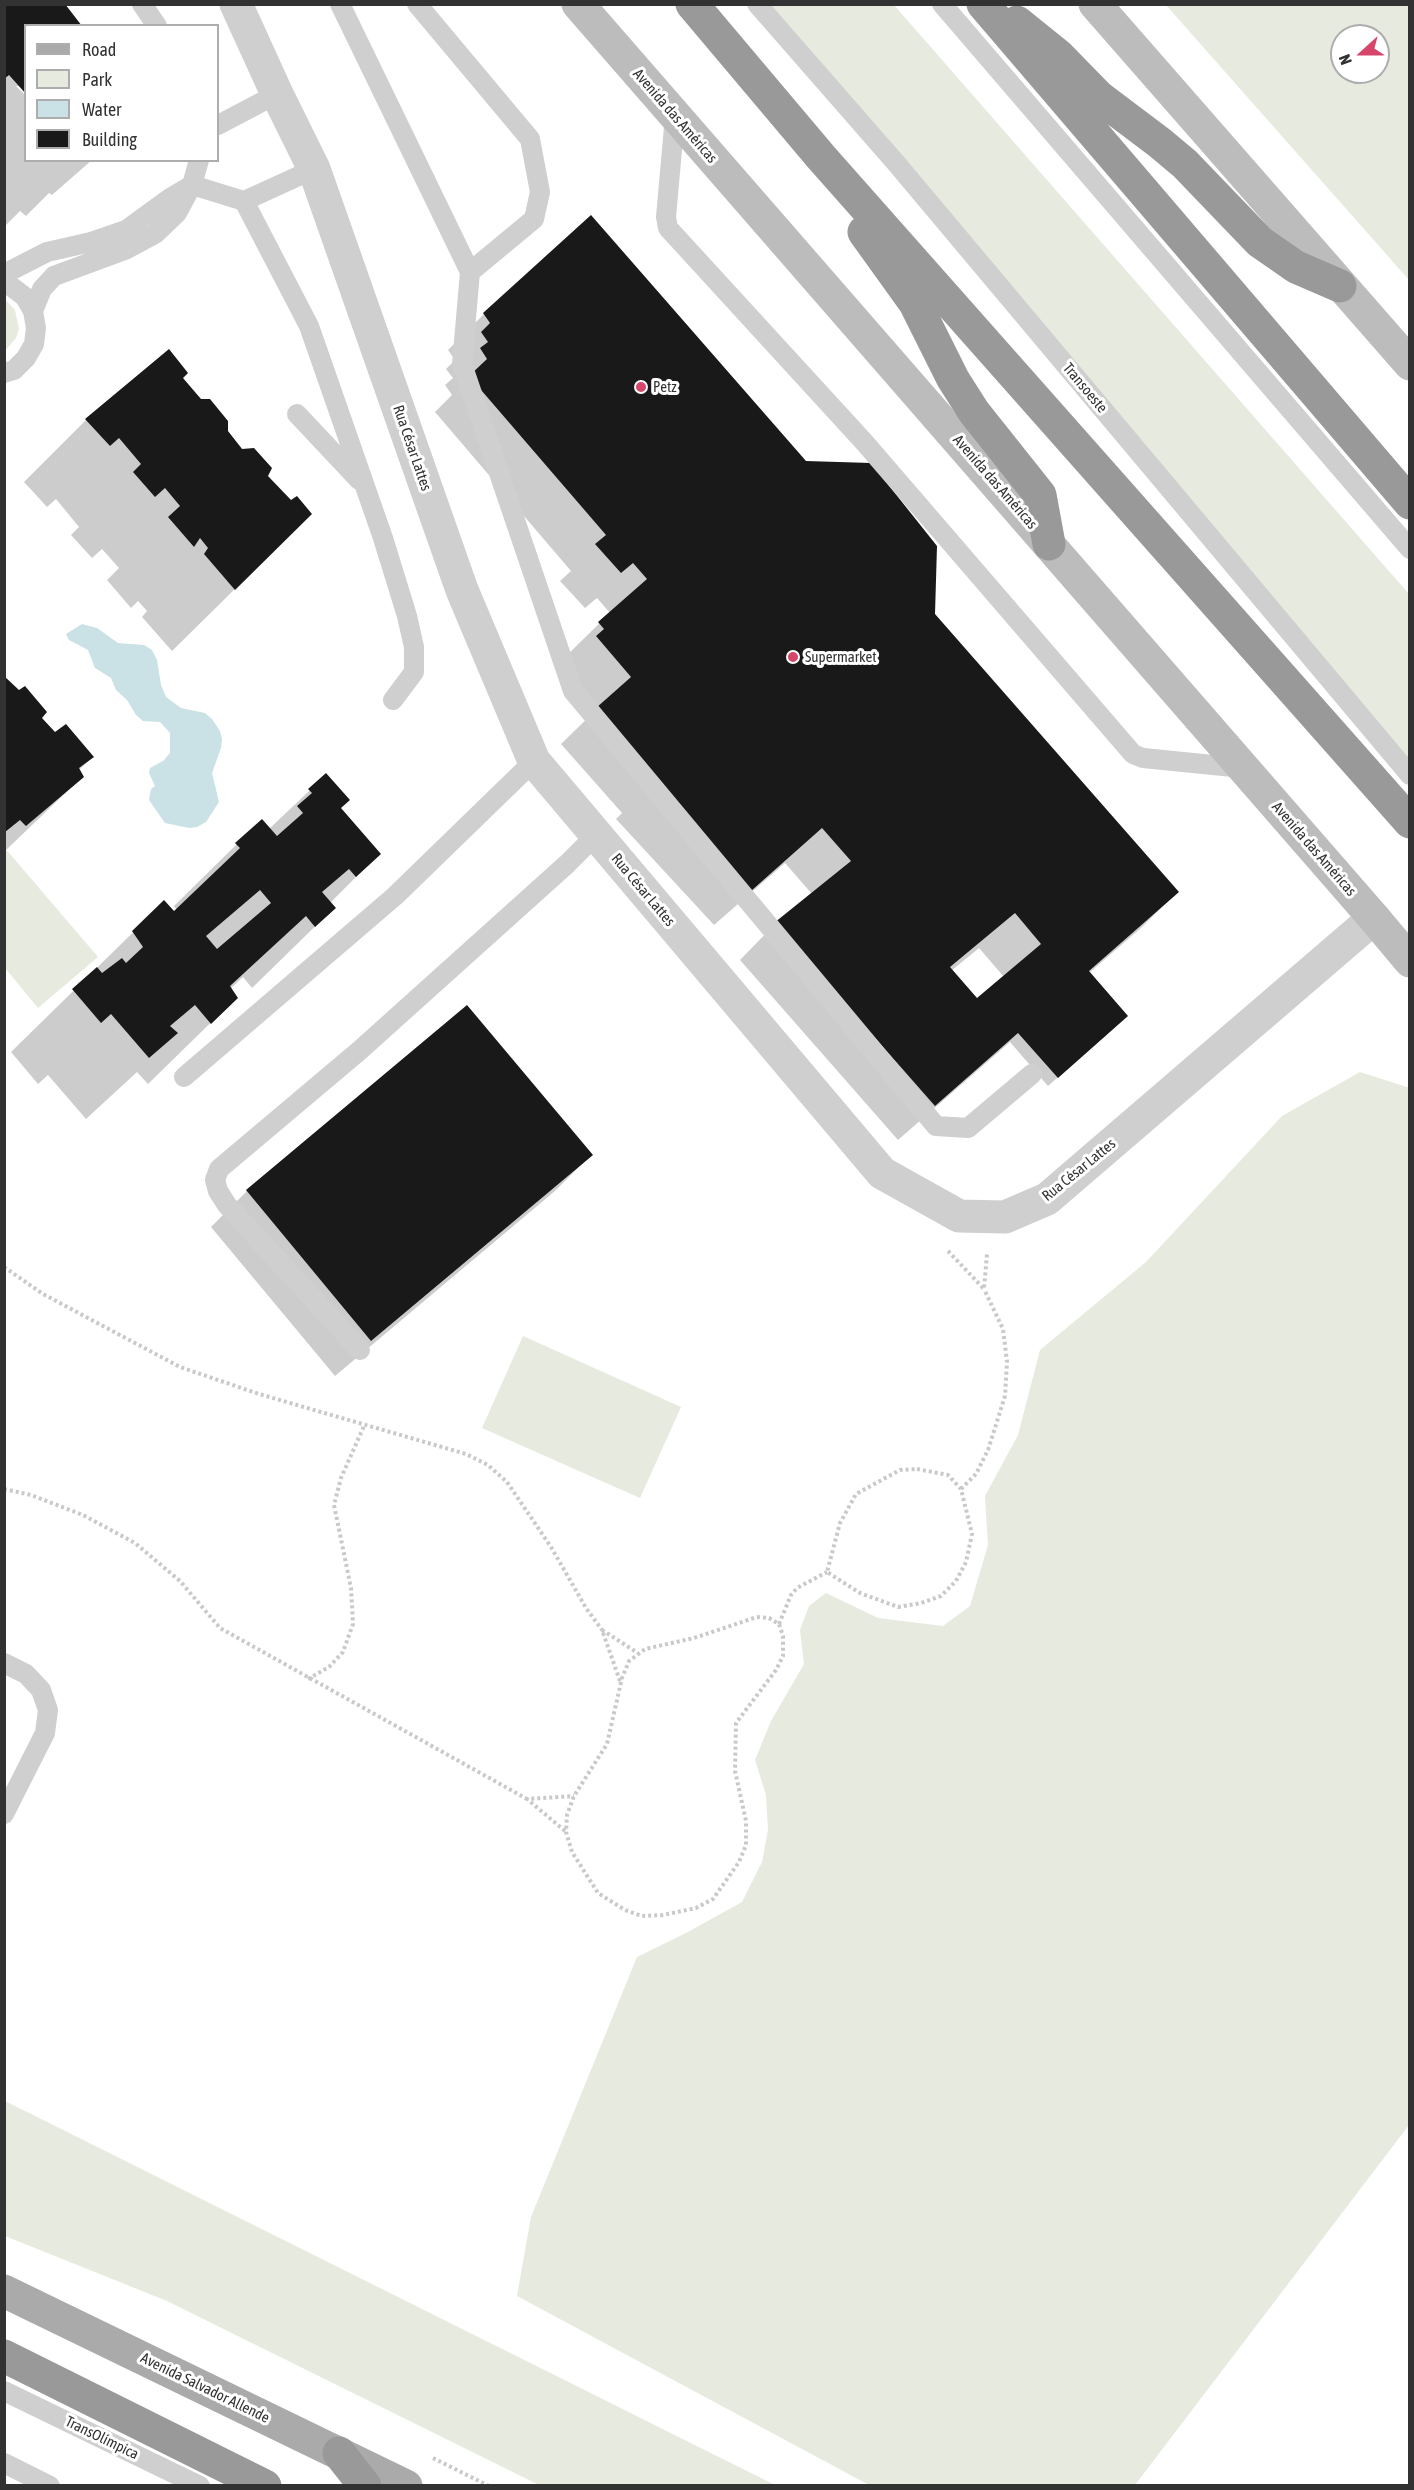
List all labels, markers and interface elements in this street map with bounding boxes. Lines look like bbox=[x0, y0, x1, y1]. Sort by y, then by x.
legend bbox=[24, 24, 219, 162]
north arrow bbox=[1330, 24, 1390, 84]
text: Road bbox=[82, 39, 116, 60]
text: N bbox=[1335, 52, 1355, 67]
street label: Avenida das Américas bbox=[629, 65, 721, 167]
text: Park bbox=[82, 69, 112, 90]
text: Water bbox=[82, 99, 121, 120]
text: Building bbox=[82, 129, 137, 150]
street label: Transoeste bbox=[1059, 359, 1111, 417]
place label: Petz bbox=[653, 378, 677, 396]
marker: Petz bbox=[634, 380, 648, 394]
street label: Rua César Lattes bbox=[389, 403, 435, 493]
street label: Avenida das Américas bbox=[949, 431, 1041, 533]
place label: Supermarket bbox=[805, 648, 877, 666]
marker: Supermarket bbox=[786, 650, 800, 664]
street label: Avenida das Américas bbox=[1268, 798, 1360, 900]
street label: Rua César Lattes bbox=[607, 850, 679, 930]
street label: Rua César Lattes bbox=[1039, 1135, 1119, 1205]
street label: Avenida Salvador Allende bbox=[138, 2349, 272, 2427]
street label: TransOlímpica bbox=[62, 2413, 142, 2463]

